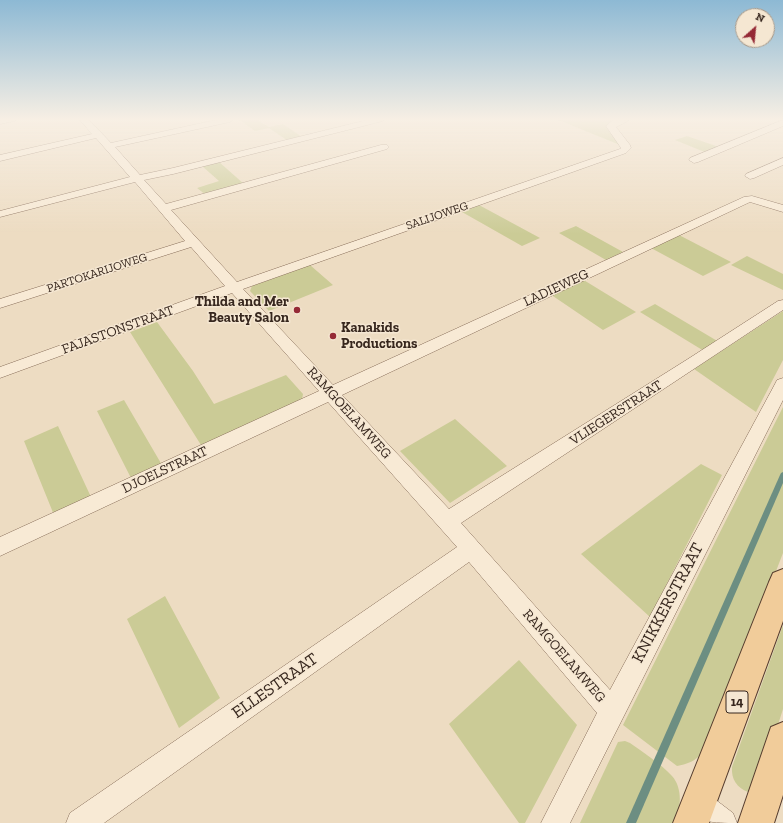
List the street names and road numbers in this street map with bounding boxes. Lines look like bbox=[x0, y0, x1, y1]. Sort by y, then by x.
street label: SALIJOWEG bbox=[404, 199, 470, 233]
street label: PARTOKARIJOWEG bbox=[45, 250, 149, 296]
street label: LADIEWEG bbox=[521, 266, 591, 310]
street label: FAJASTONSTRAAT bbox=[59, 302, 177, 358]
street label: RAMGOELAMWEG bbox=[303, 364, 395, 462]
street label: VLIEGERSTRAAT bbox=[567, 377, 665, 449]
street label: DJOELSTRAAT bbox=[119, 443, 211, 497]
street label: KNIKKERSTRAAT bbox=[628, 540, 708, 666]
street label: RAMGOELAMWEG bbox=[519, 606, 609, 706]
street label: ELLESTRAAT bbox=[228, 649, 322, 723]
road number: 14 bbox=[726, 691, 748, 713]

